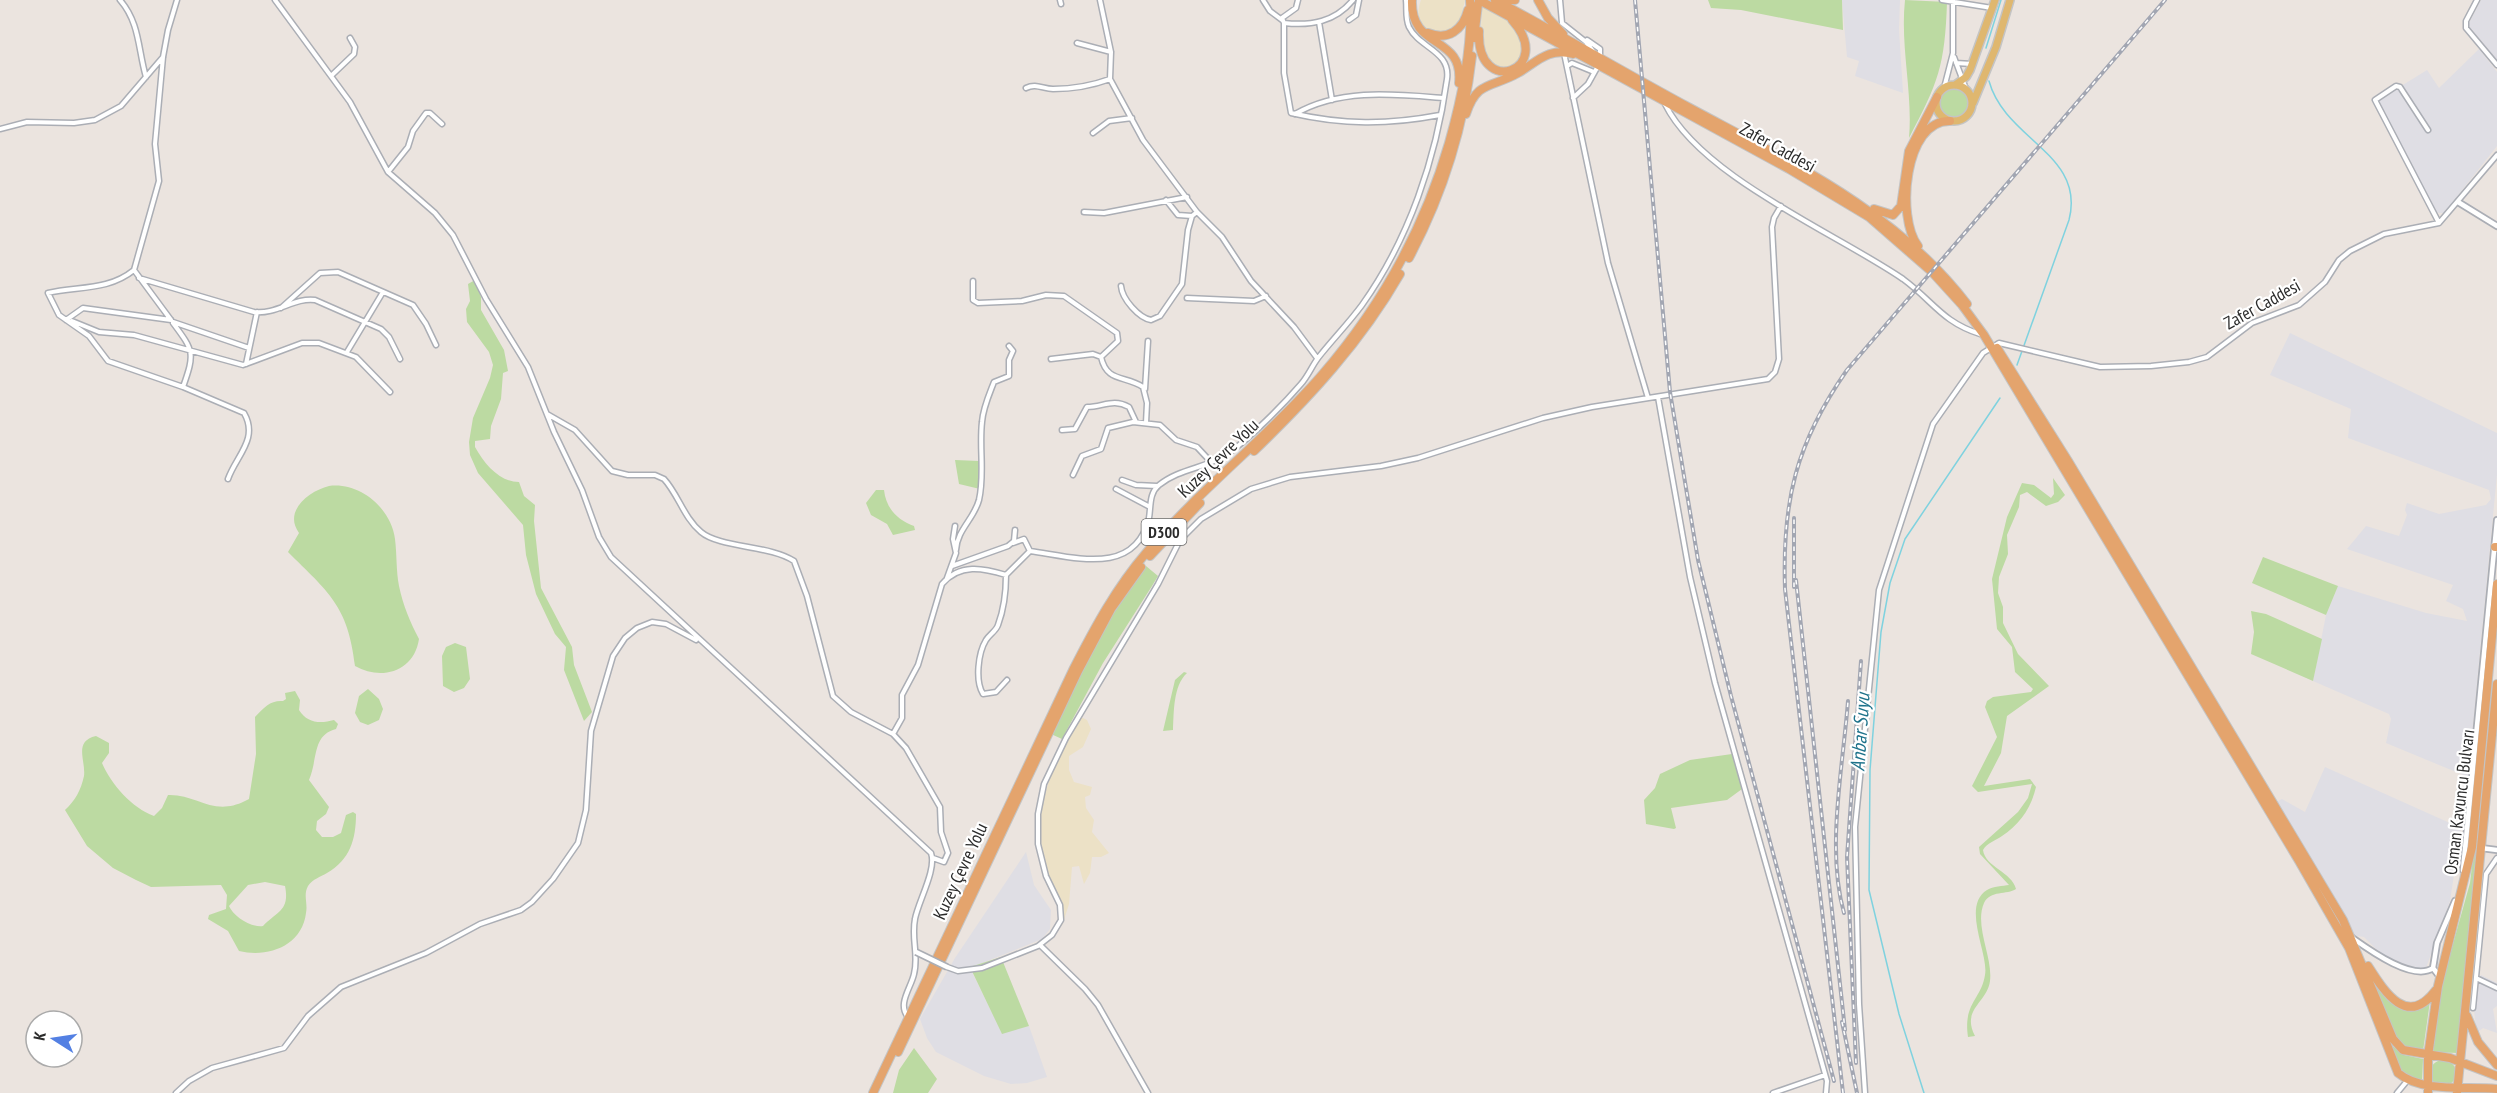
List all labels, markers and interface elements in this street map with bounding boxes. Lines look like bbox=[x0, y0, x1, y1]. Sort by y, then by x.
street label: Zafer Caddesi bbox=[1736, 117, 1820, 177]
street label: Zafer Caddesi bbox=[2220, 274, 2304, 334]
street label: Kuzey Çevre Yolu bbox=[1173, 414, 1263, 502]
road number: D300 bbox=[1142, 519, 1186, 545]
water label: Anbar Suyu bbox=[1844, 691, 1876, 772]
street label: Osman Kavuncu Bulvarı bbox=[2439, 728, 2479, 876]
street label: Kuzey Çevre Yolu bbox=[928, 819, 992, 923]
north arrow bbox=[24, 1009, 84, 1069]
text: K bbox=[29, 1029, 50, 1042]

